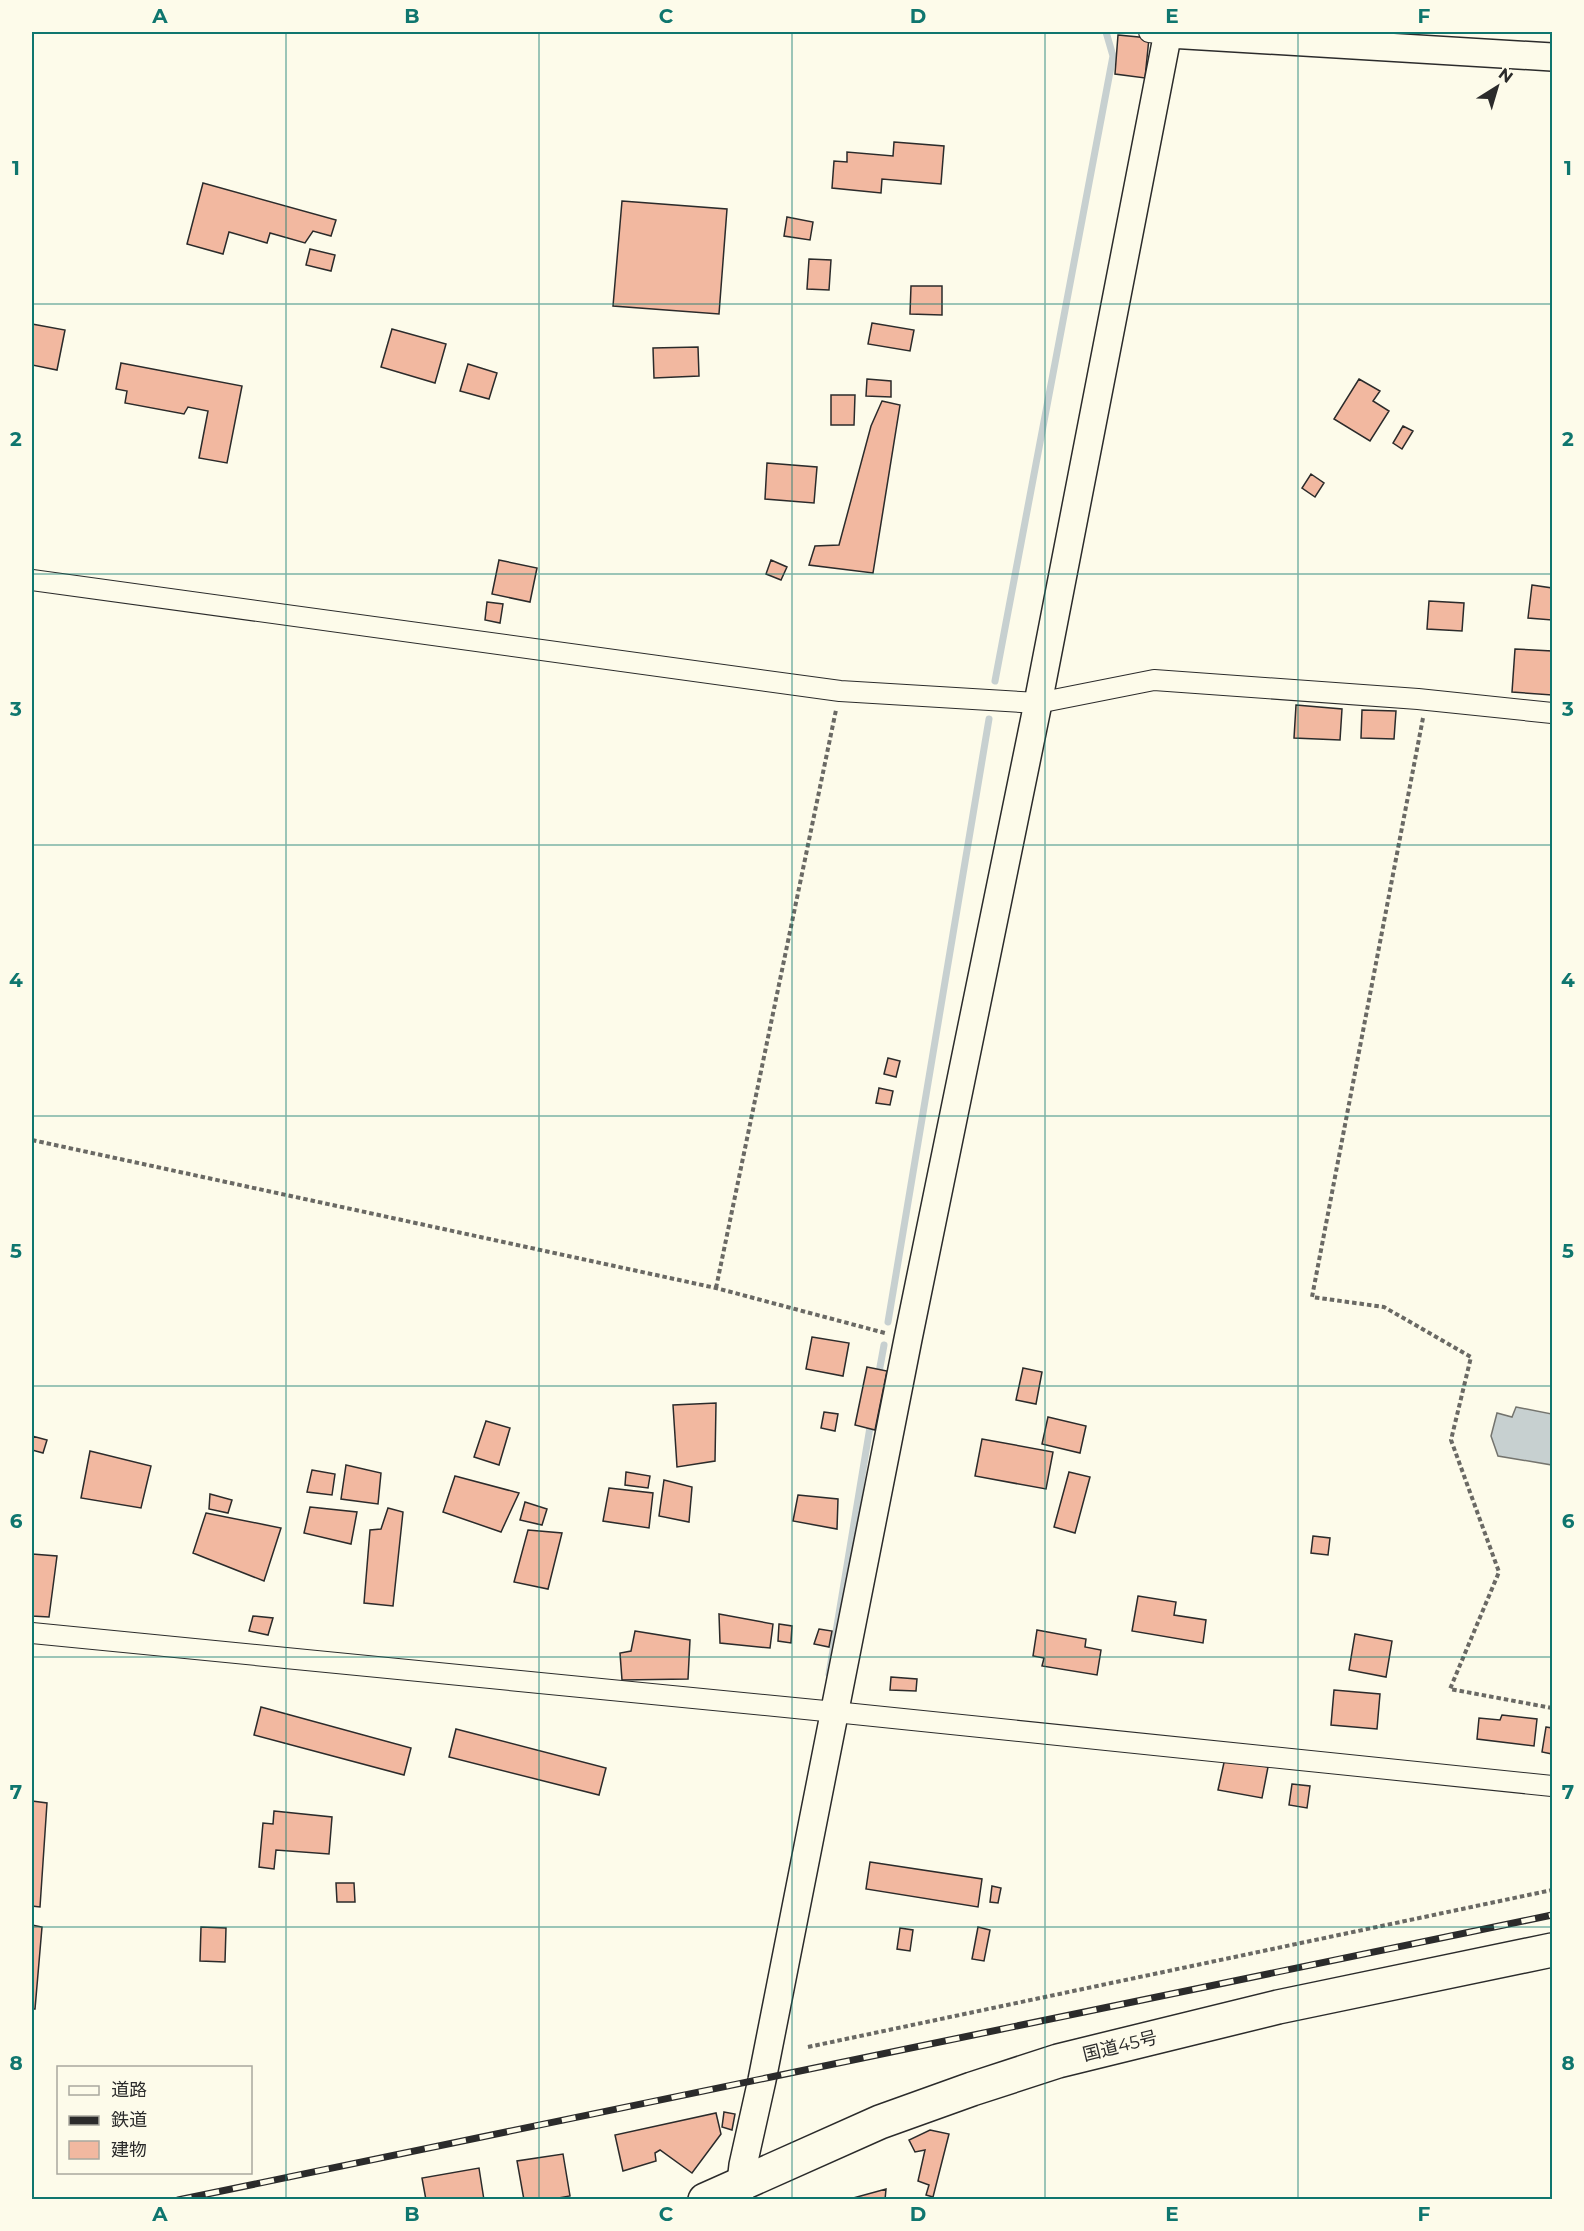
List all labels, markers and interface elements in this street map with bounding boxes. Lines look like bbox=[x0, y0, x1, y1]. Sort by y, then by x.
text: A bbox=[151, 4, 168, 28]
text: B bbox=[404, 4, 420, 28]
text: C bbox=[659, 4, 674, 28]
text: D bbox=[910, 4, 926, 28]
text: E bbox=[1165, 4, 1179, 28]
text: F bbox=[1418, 4, 1431, 28]
north arrow bbox=[1467, 57, 1527, 117]
text: N bbox=[1495, 64, 1517, 87]
text: 1 bbox=[12, 156, 20, 180]
text: 1 bbox=[1564, 156, 1572, 180]
text: 2 bbox=[10, 427, 22, 451]
text: 2 bbox=[1562, 427, 1574, 451]
text: 3 bbox=[9, 697, 22, 721]
text: 3 bbox=[1561, 697, 1574, 721]
text: 4 bbox=[9, 968, 23, 992]
text: 4 bbox=[1561, 968, 1575, 992]
text: 5 bbox=[10, 1239, 22, 1263]
text: 5 bbox=[1562, 1239, 1574, 1263]
text: 6 bbox=[10, 1509, 23, 1533]
text: 6 bbox=[1562, 1509, 1575, 1533]
text: 7 bbox=[10, 1780, 22, 1804]
text: 7 bbox=[1562, 1780, 1574, 1804]
street label: 国道45号 bbox=[1080, 2026, 1160, 2066]
text: 8 bbox=[9, 2051, 23, 2075]
text: 8 bbox=[1561, 2051, 1575, 2075]
legend bbox=[57, 2066, 252, 2174]
text: 道路 bbox=[111, 2079, 147, 2101]
text: 鉄道 bbox=[111, 2109, 147, 2131]
text: 建物 bbox=[111, 2139, 147, 2161]
text: A bbox=[151, 2202, 168, 2226]
text: B bbox=[404, 2202, 420, 2226]
text: C bbox=[659, 2202, 674, 2226]
text: D bbox=[910, 2202, 926, 2226]
text: E bbox=[1165, 2202, 1179, 2226]
text: F bbox=[1418, 2202, 1431, 2226]

